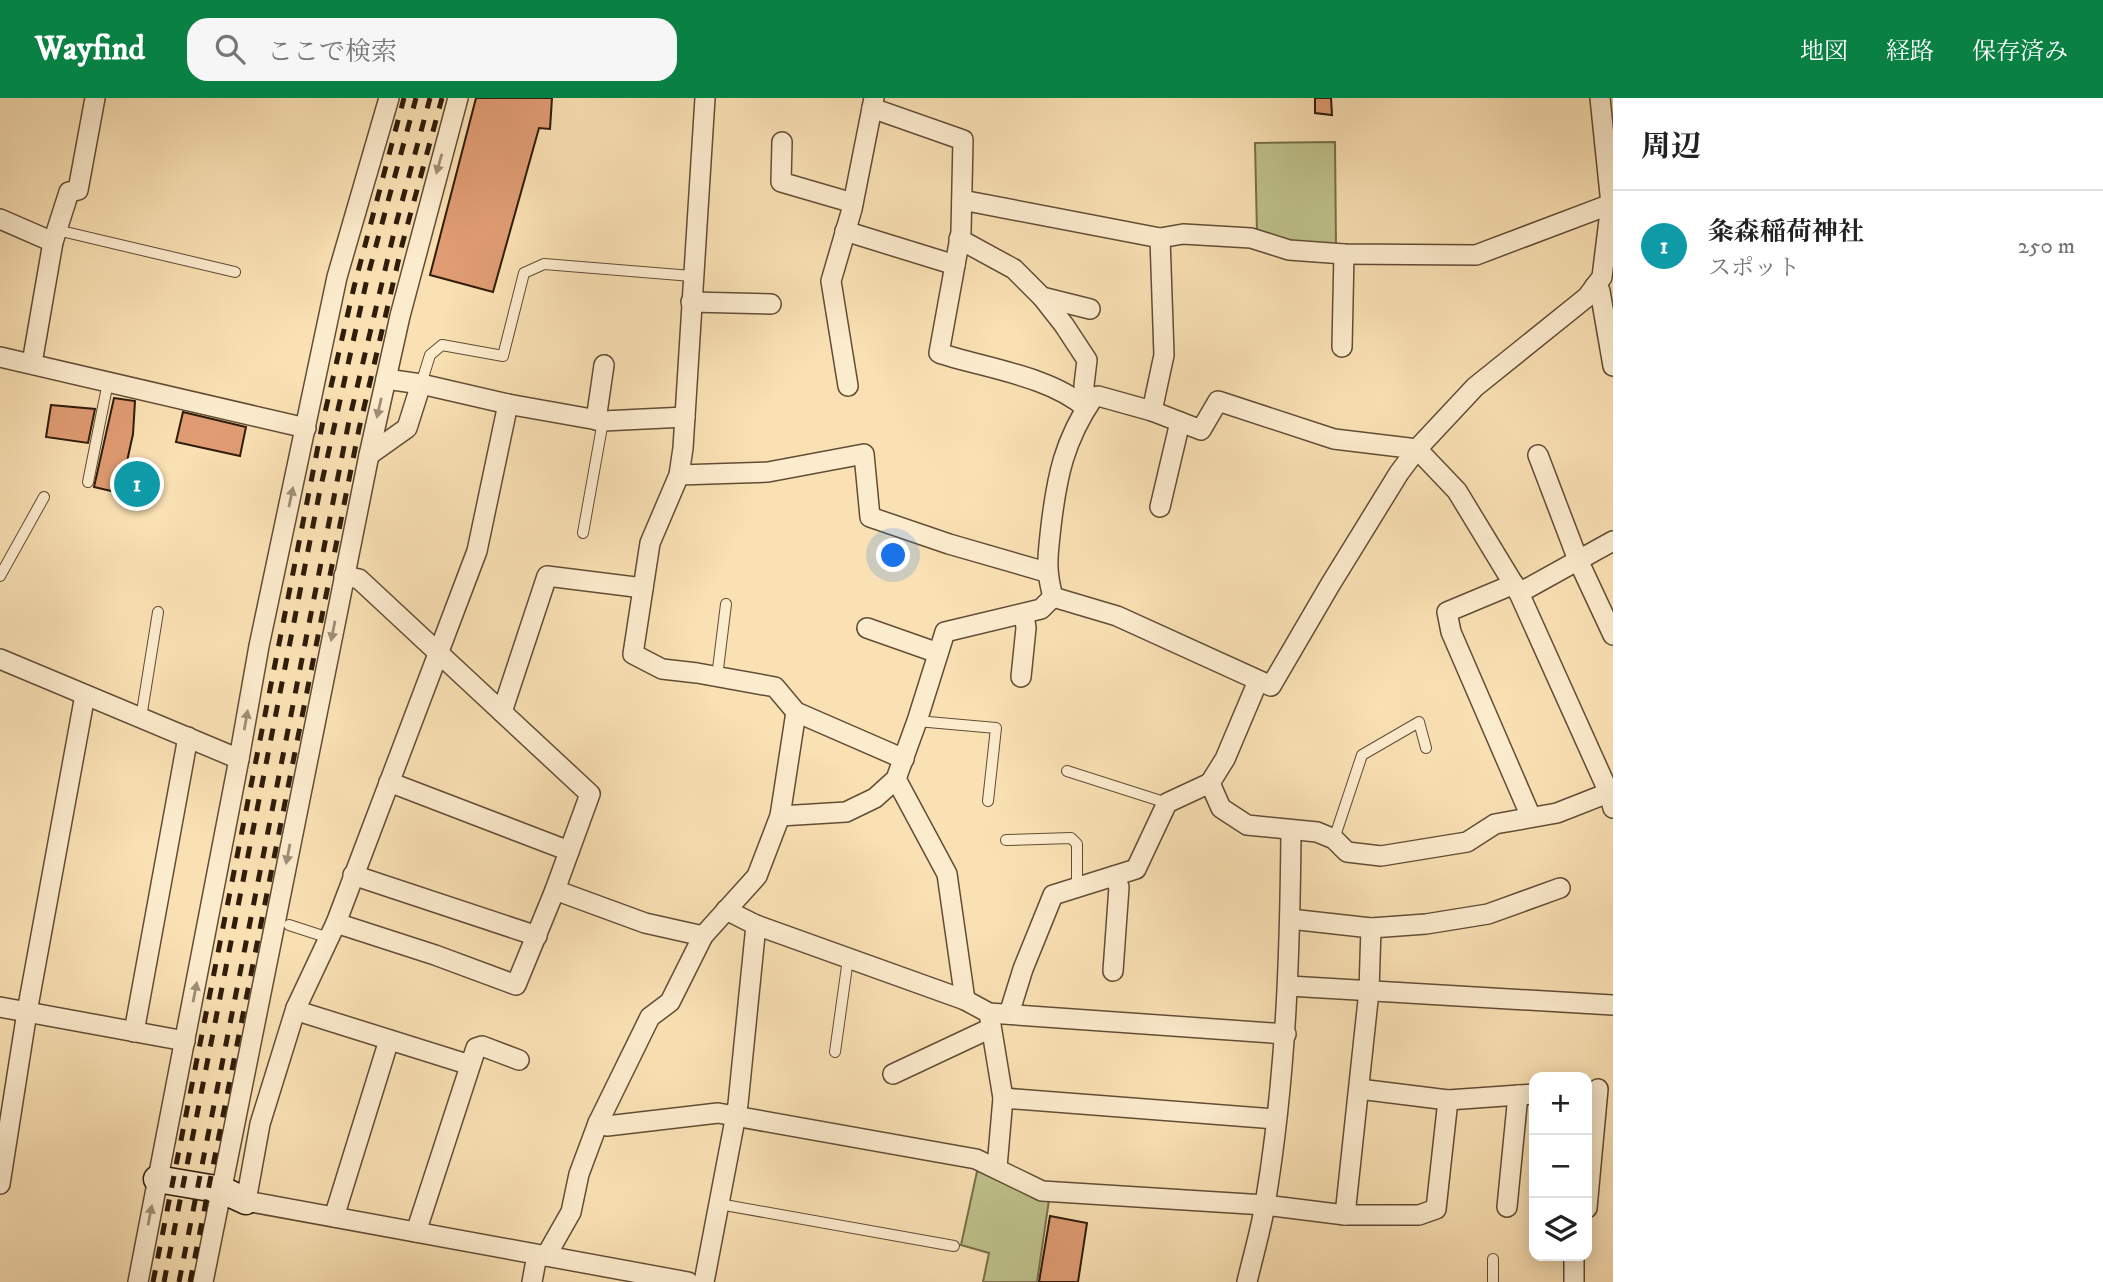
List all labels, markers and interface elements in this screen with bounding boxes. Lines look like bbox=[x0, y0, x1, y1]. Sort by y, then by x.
search box bbox=[187, 18, 677, 81]
text: Wayfind bbox=[35, 29, 145, 70]
icon: search bbox=[211, 30, 249, 68]
text: ここで検索 bbox=[267, 36, 397, 69]
text: 地図 bbox=[1800, 37, 1848, 67]
text: 経路 bbox=[1886, 37, 1934, 67]
text: 保存済み bbox=[1972, 37, 2068, 67]
text: 周辺 bbox=[1641, 129, 1701, 166]
one-way arrow bbox=[433, 153, 444, 175]
text: 粂森稲荷神社 bbox=[1708, 216, 1864, 249]
text: 1 bbox=[1660, 232, 1668, 261]
text: 250 m bbox=[2018, 232, 2075, 261]
text: スポット bbox=[1708, 254, 1800, 283]
one-way arrow bbox=[374, 397, 385, 419]
pin: 1 bbox=[114, 458, 160, 510]
one-way arrow bbox=[286, 486, 297, 508]
your location bbox=[876, 538, 910, 572]
one-way arrow bbox=[327, 620, 338, 642]
one-way arrow bbox=[241, 709, 252, 731]
one-way arrow bbox=[283, 843, 294, 865]
one-way arrow bbox=[189, 981, 200, 1003]
map controls bbox=[1529, 1072, 1592, 1261]
button: + bbox=[1529, 1072, 1592, 1135]
button: − bbox=[1529, 1135, 1592, 1198]
button: layers bbox=[1529, 1198, 1592, 1261]
one-way arrow bbox=[145, 1204, 156, 1226]

